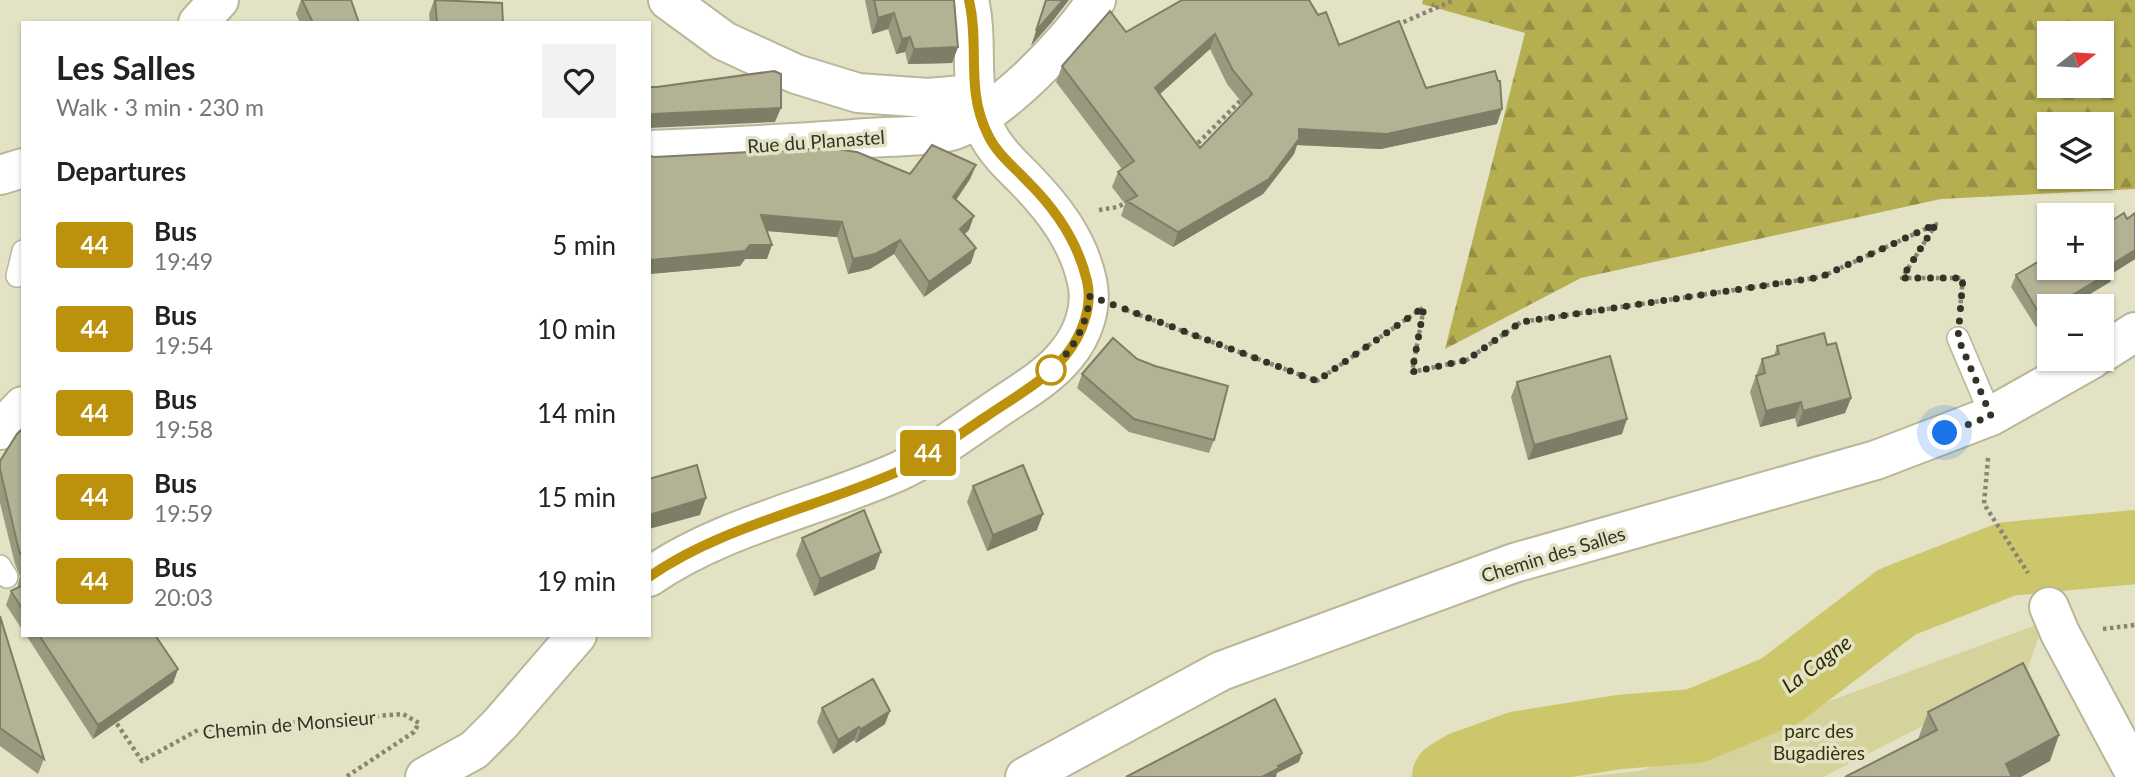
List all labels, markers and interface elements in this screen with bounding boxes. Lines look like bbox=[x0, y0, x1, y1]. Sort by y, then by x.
north arrow bbox=[2037, 21, 2114, 98]
map controls bbox=[2037, 21, 2114, 371]
button: heart bbox=[542, 44, 616, 118]
text: Les Salles bbox=[56, 47, 196, 87]
text: Walk · 3 min · 230 m bbox=[56, 93, 264, 121]
button: layers bbox=[2037, 112, 2114, 189]
street label: Rue du Planastel bbox=[746, 125, 886, 157]
text: Departures bbox=[56, 155, 186, 187]
button: + bbox=[2037, 203, 2114, 280]
text: Bus bbox=[154, 215, 197, 247]
text: 5 min bbox=[552, 229, 616, 261]
text: 44 bbox=[81, 230, 108, 259]
text: 19:49 bbox=[154, 247, 213, 275]
button: − bbox=[2037, 294, 2114, 371]
text: Bus bbox=[154, 299, 197, 331]
text: 10 min bbox=[537, 313, 616, 345]
text: 44 bbox=[81, 314, 108, 343]
text: 19:54 bbox=[154, 331, 213, 359]
unlabelled marker bbox=[1036, 355, 1066, 385]
text: Bus bbox=[154, 383, 197, 415]
text: 14 min bbox=[537, 397, 616, 429]
text: 44 bbox=[81, 398, 108, 427]
text: 19:58 bbox=[154, 415, 213, 443]
your location bbox=[1927, 415, 1962, 450]
line badge: 44 bbox=[897, 430, 960, 476]
text: 44 bbox=[914, 438, 942, 467]
text: Bus bbox=[154, 467, 197, 499]
text: 15 min bbox=[537, 481, 616, 513]
text: 44 bbox=[81, 482, 108, 511]
text: 19:59 bbox=[154, 499, 213, 527]
street label: Chemin des Salles bbox=[1478, 521, 1628, 587]
text: Bus bbox=[154, 551, 197, 583]
text: 19 min bbox=[537, 565, 616, 597]
text: 44 bbox=[81, 566, 108, 595]
text: 20:03 bbox=[154, 583, 213, 611]
water label: La Cagne bbox=[1776, 629, 1856, 697]
street label: Chemin de Monsieur bbox=[202, 705, 377, 743]
park label: parc des Bugadières bbox=[1773, 719, 1865, 764]

